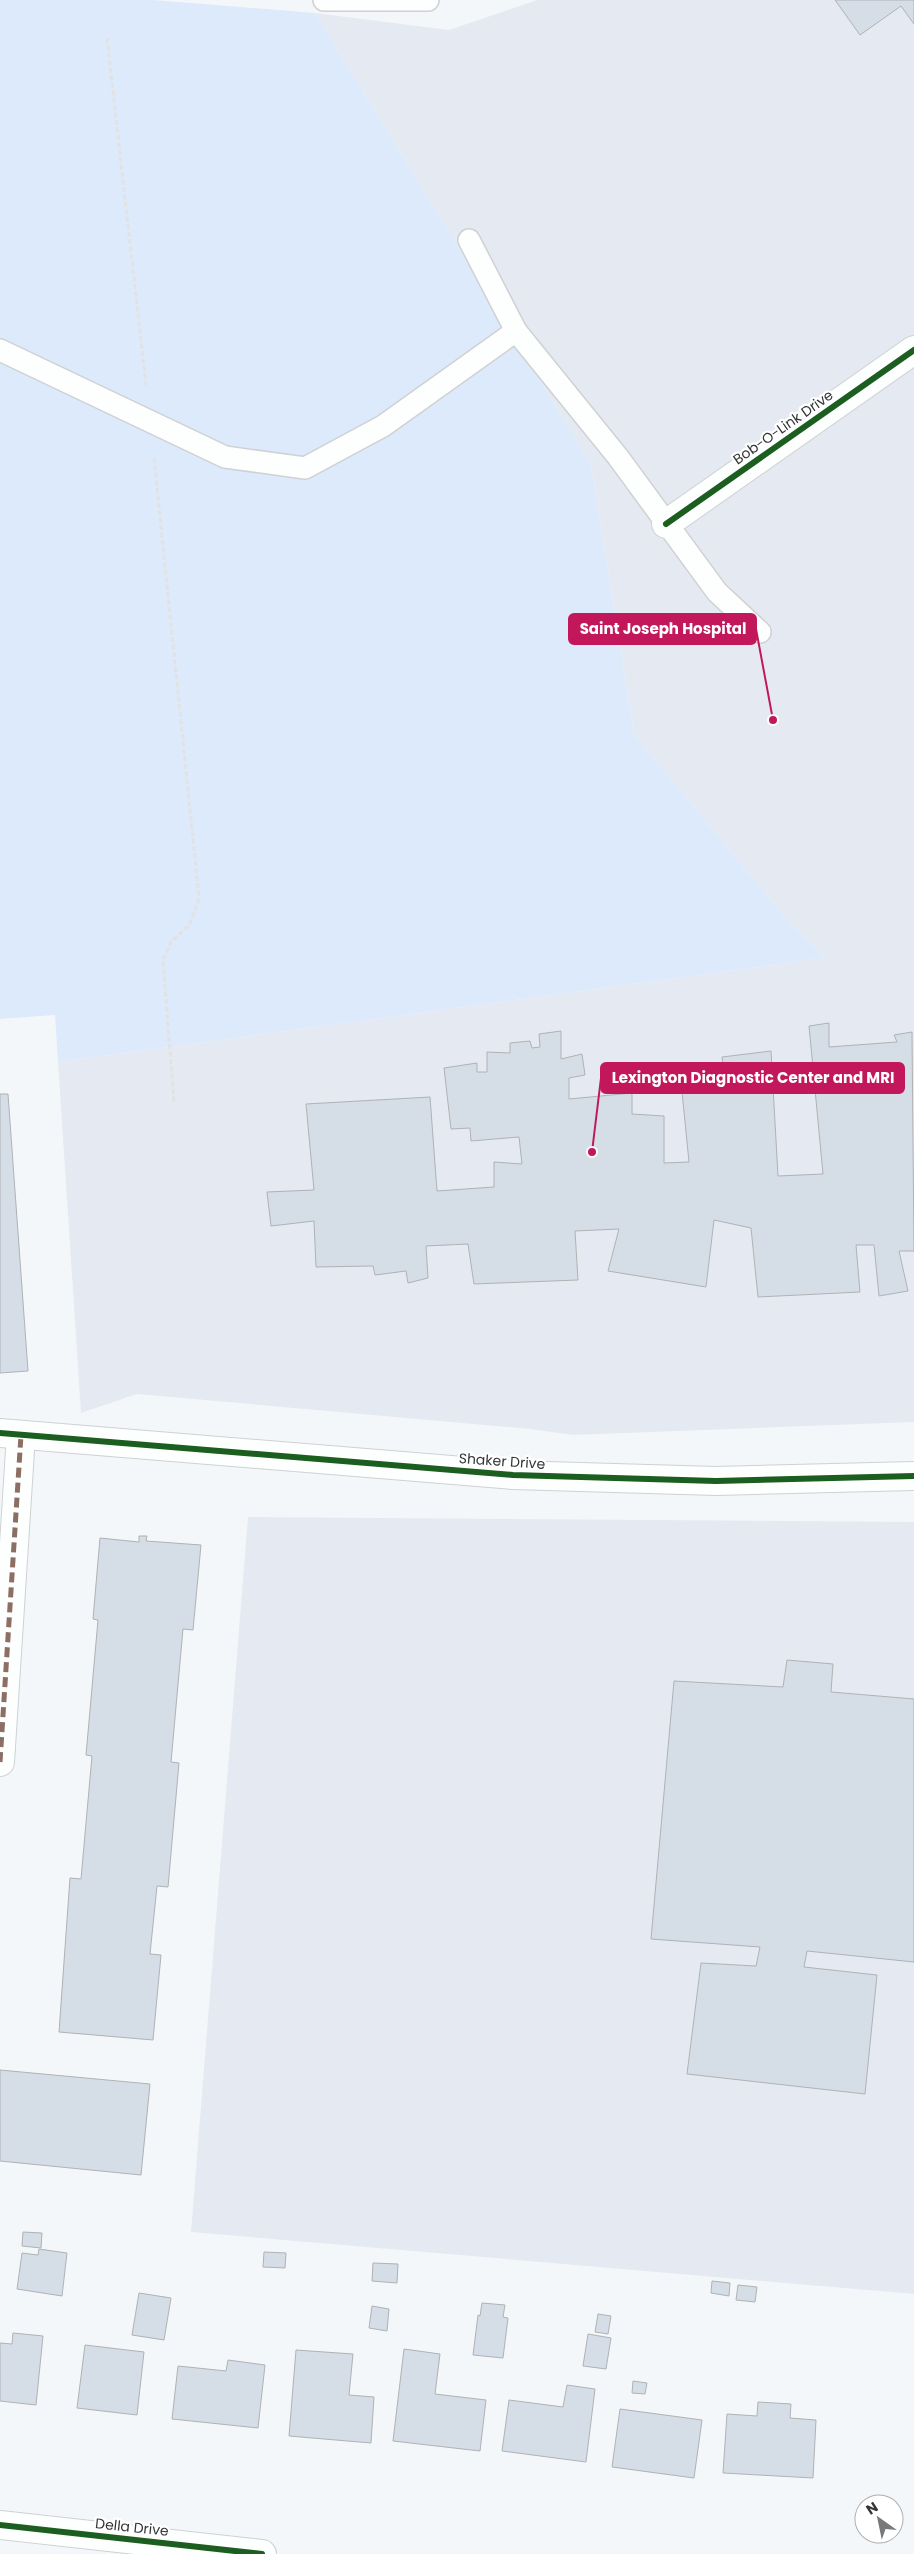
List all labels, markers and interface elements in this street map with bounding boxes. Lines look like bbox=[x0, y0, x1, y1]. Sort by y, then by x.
street label: Bob-O-Link Drive bbox=[729, 385, 837, 469]
callout: Saint Joseph Hospital bbox=[569, 614, 756, 644]
text: Saint Joseph Hospital bbox=[580, 618, 746, 639]
callout: Lexington Diagnostic Center and MRI bbox=[601, 1063, 904, 1093]
text: Lexington Diagnostic Center and MRI bbox=[612, 1067, 894, 1088]
street label: Shaker Drive bbox=[458, 1448, 546, 1474]
north arrow bbox=[854, 2494, 904, 2544]
text: N bbox=[862, 2497, 882, 2519]
street label: Della Drive bbox=[94, 2513, 170, 2541]

